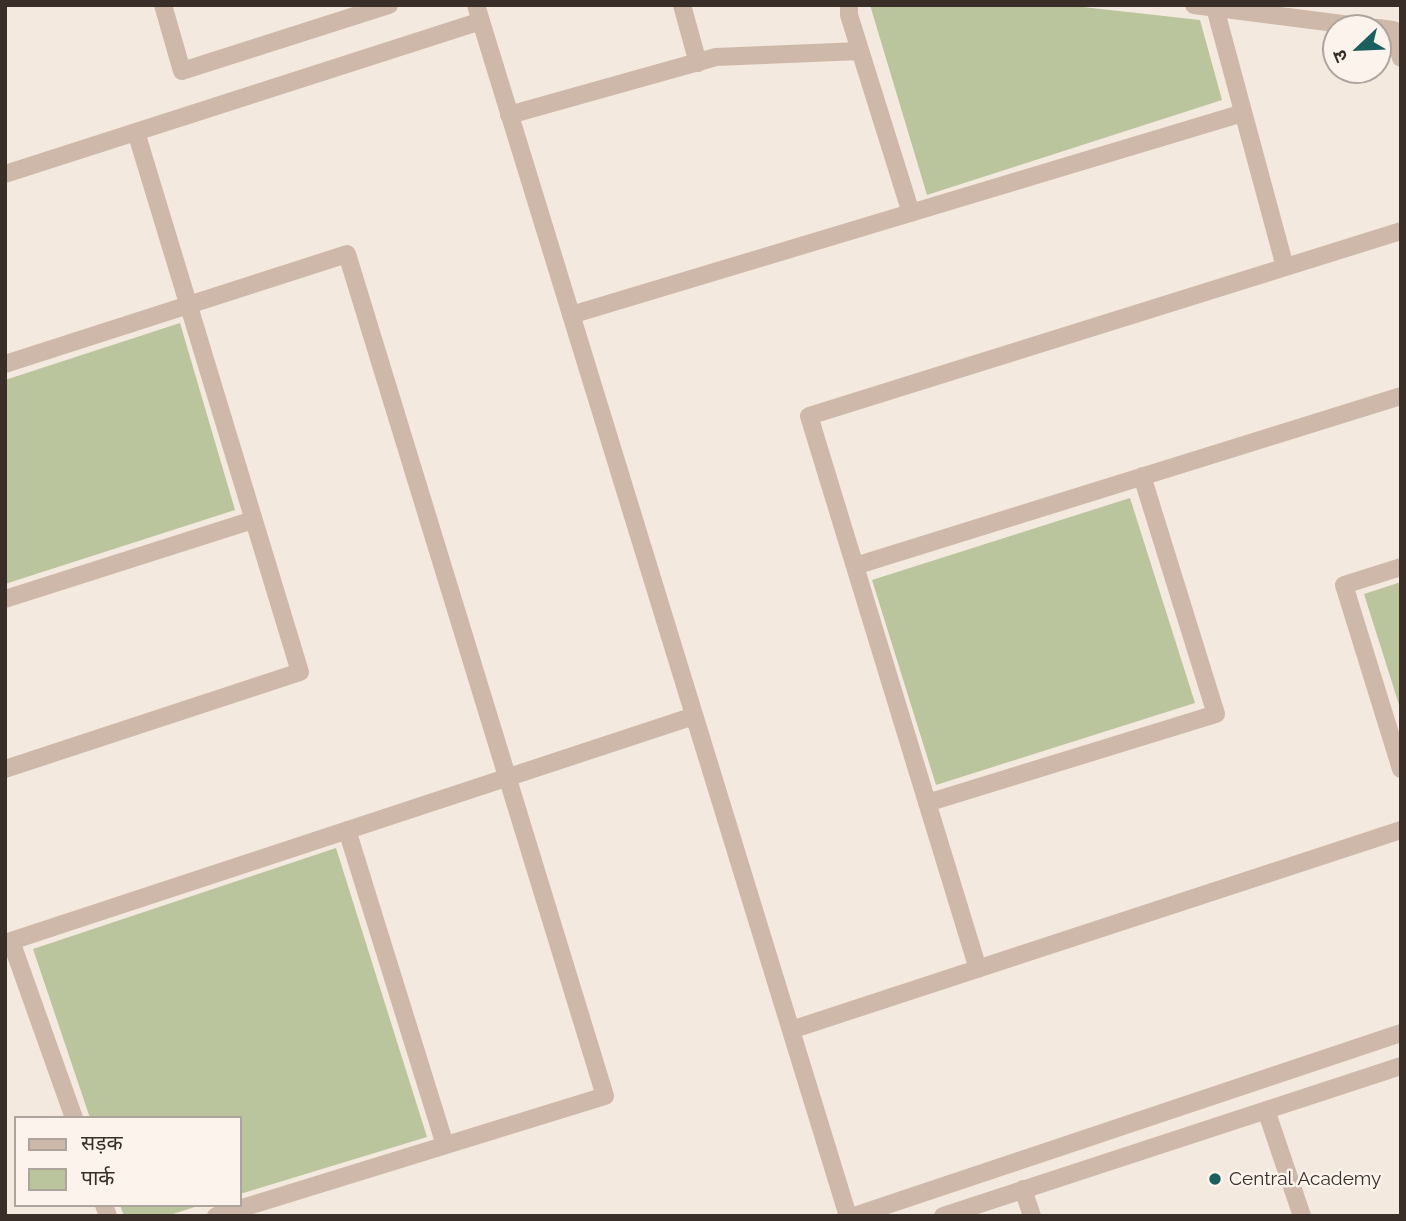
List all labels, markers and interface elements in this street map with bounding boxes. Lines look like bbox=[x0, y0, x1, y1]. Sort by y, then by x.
north arrow bbox=[1322, 14, 1392, 84]
text: उ bbox=[1327, 47, 1352, 66]
legend bbox=[14, 1116, 242, 1207]
text: सड़क bbox=[81, 1130, 123, 1155]
text: पार्क bbox=[81, 1165, 115, 1190]
place label: Central Academy bbox=[1229, 1168, 1381, 1190]
marker: Central Academy bbox=[1207, 1171, 1223, 1187]

